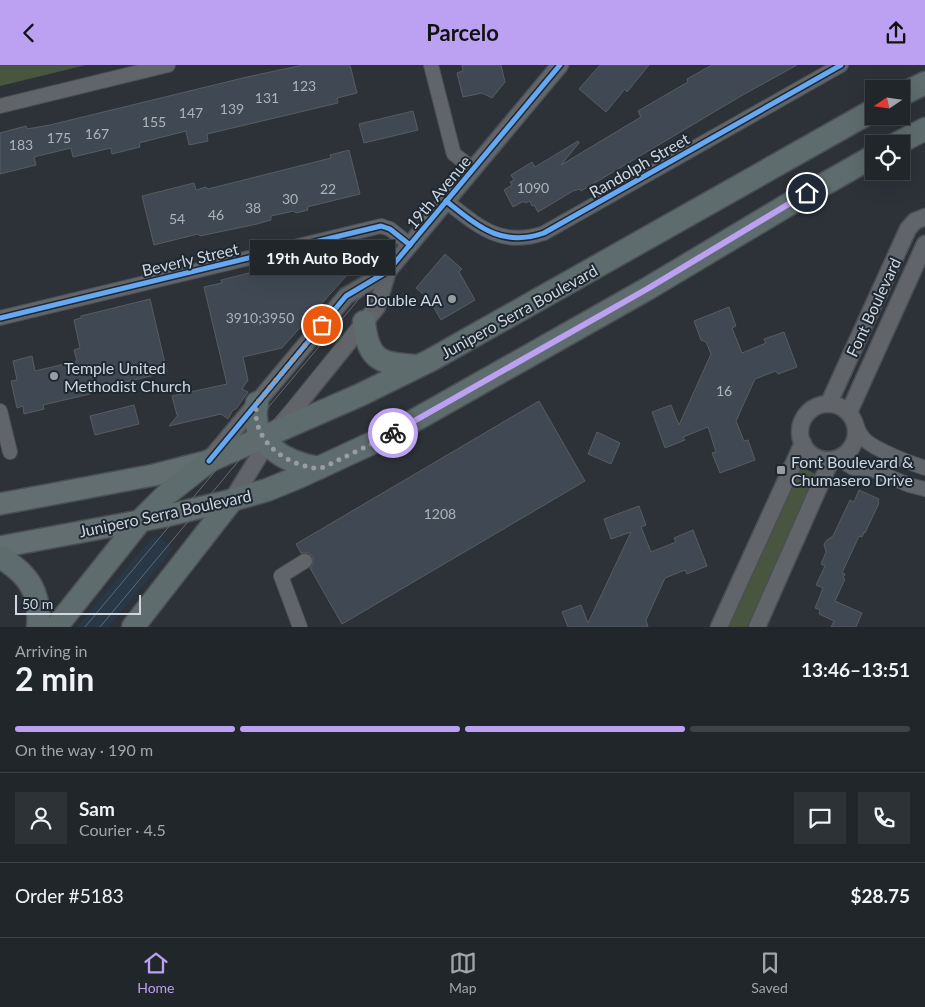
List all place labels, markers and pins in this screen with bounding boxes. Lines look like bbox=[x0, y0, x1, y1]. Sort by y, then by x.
pin bbox=[786, 172, 828, 214]
callout: 19th Auto Body bbox=[250, 240, 394, 275]
place label: Double AA bbox=[366, 290, 442, 309]
marker: Double AA bbox=[446, 293, 458, 305]
pin bbox=[301, 304, 343, 346]
place label: Temple United Methodist Church bbox=[64, 358, 191, 395]
marker: Temple United Methodist Church bbox=[48, 370, 60, 382]
place label: Font Boulevard & Chumasero Drive bbox=[791, 452, 914, 489]
marker: Font Boulevard & Chumasero Drive bbox=[775, 464, 787, 476]

